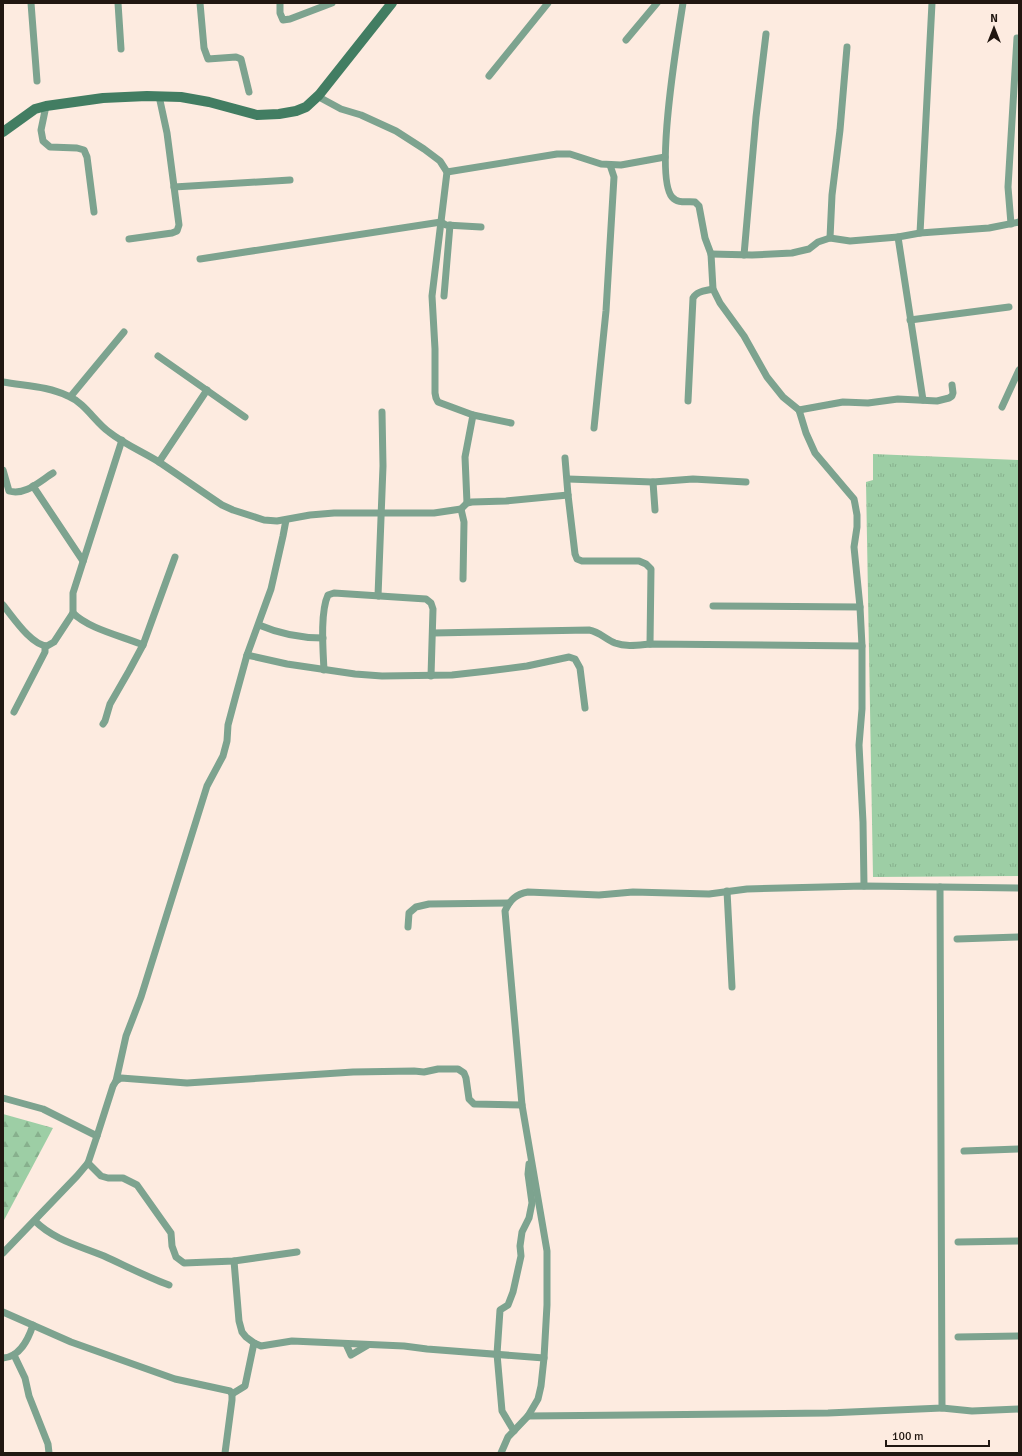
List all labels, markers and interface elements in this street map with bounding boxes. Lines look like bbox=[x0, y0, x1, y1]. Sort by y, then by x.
north arrow bbox=[974, 8, 1014, 48]
text: N bbox=[990, 12, 998, 25]
scale bar bbox=[886, 1422, 989, 1448]
text: 100 m bbox=[892, 1429, 924, 1444]

